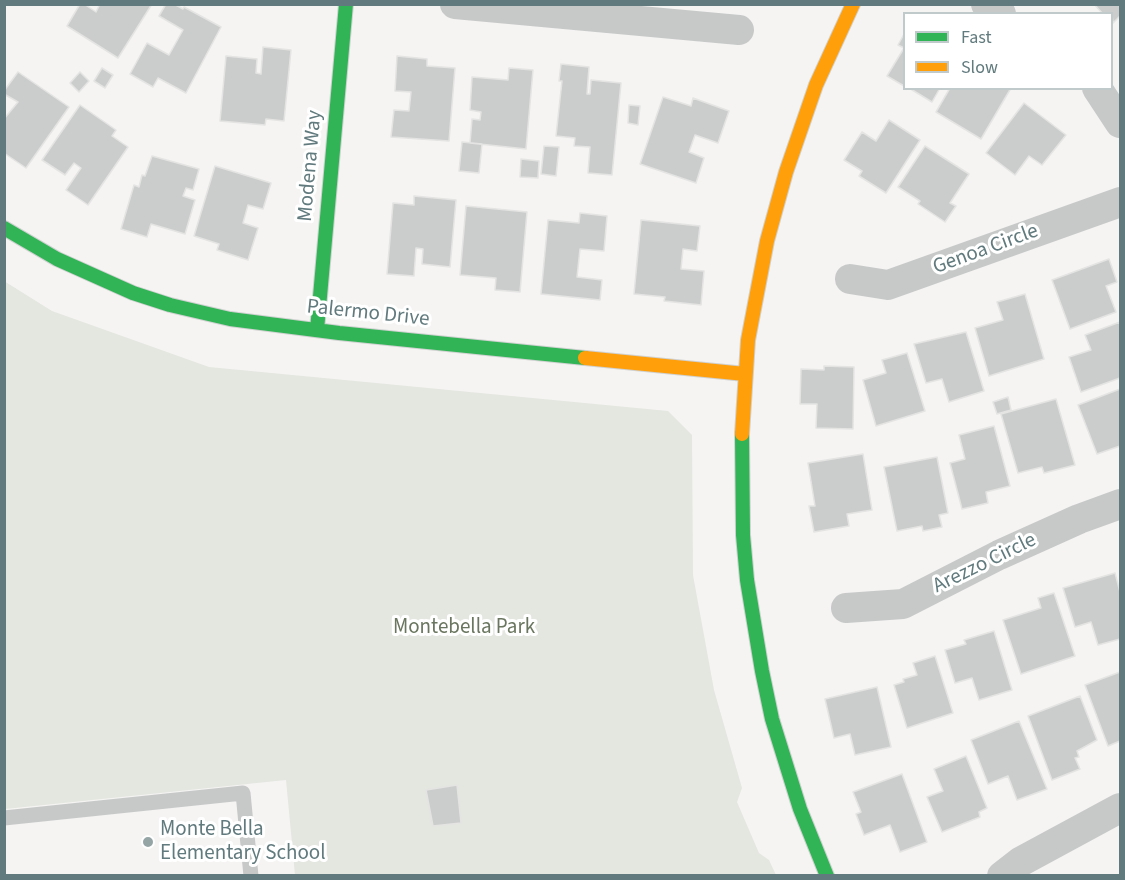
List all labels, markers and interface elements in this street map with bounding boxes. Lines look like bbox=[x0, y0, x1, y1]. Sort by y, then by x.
legend bbox=[903, 12, 1113, 90]
text: Fast bbox=[961, 25, 992, 50]
text: Slow bbox=[961, 55, 998, 80]
street label: Modena Way bbox=[294, 109, 328, 223]
street label: Genoa Circle bbox=[930, 219, 1042, 281]
street label: Palermo Drive bbox=[305, 295, 431, 333]
street label: Arezzo Circle bbox=[929, 528, 1041, 600]
park label: Montebella Park bbox=[393, 615, 535, 641]
place label: Monte Bella Elementary School bbox=[160, 817, 326, 867]
marker: Monte Bella Elementary School bbox=[141, 835, 155, 849]

